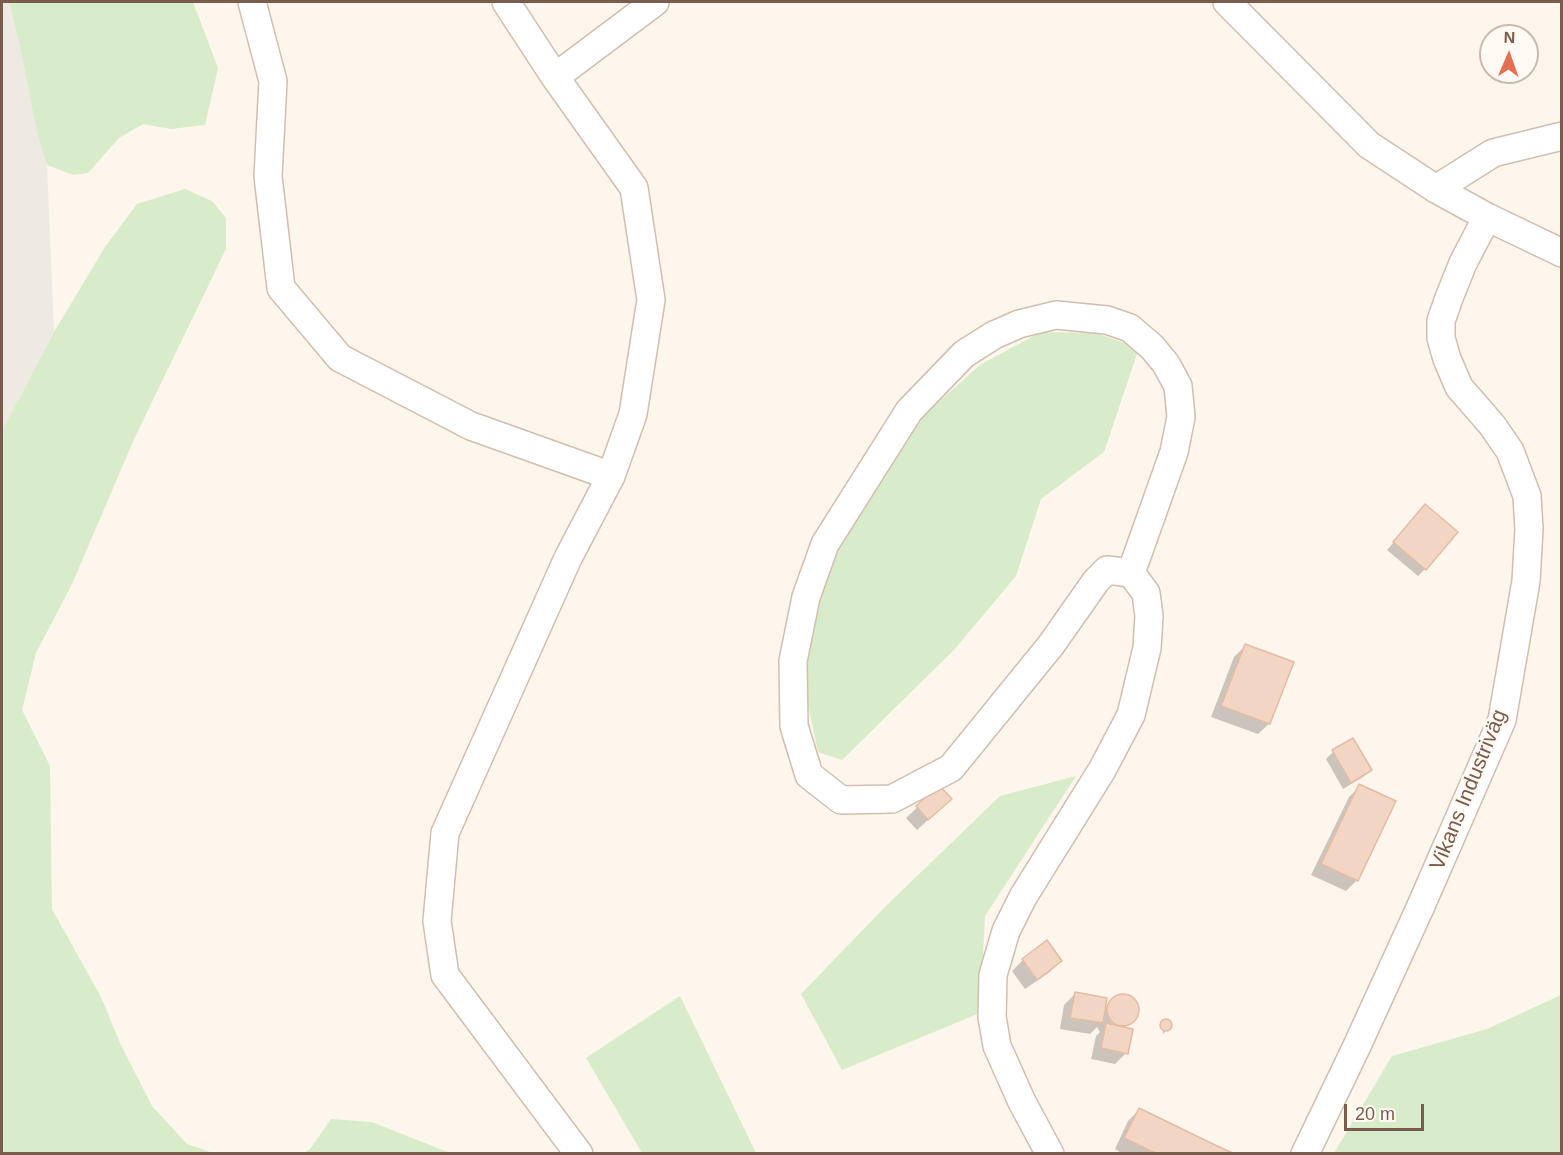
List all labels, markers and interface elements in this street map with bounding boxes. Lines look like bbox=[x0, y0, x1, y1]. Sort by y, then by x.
north arrow bbox=[1479, 24, 1539, 84]
text: N bbox=[1504, 29, 1516, 46]
street label: Vikans Industriväg bbox=[1425, 706, 1513, 874]
scale bar bbox=[1347, 1092, 1426, 1130]
text: 20 m bbox=[1355, 1104, 1395, 1124]

